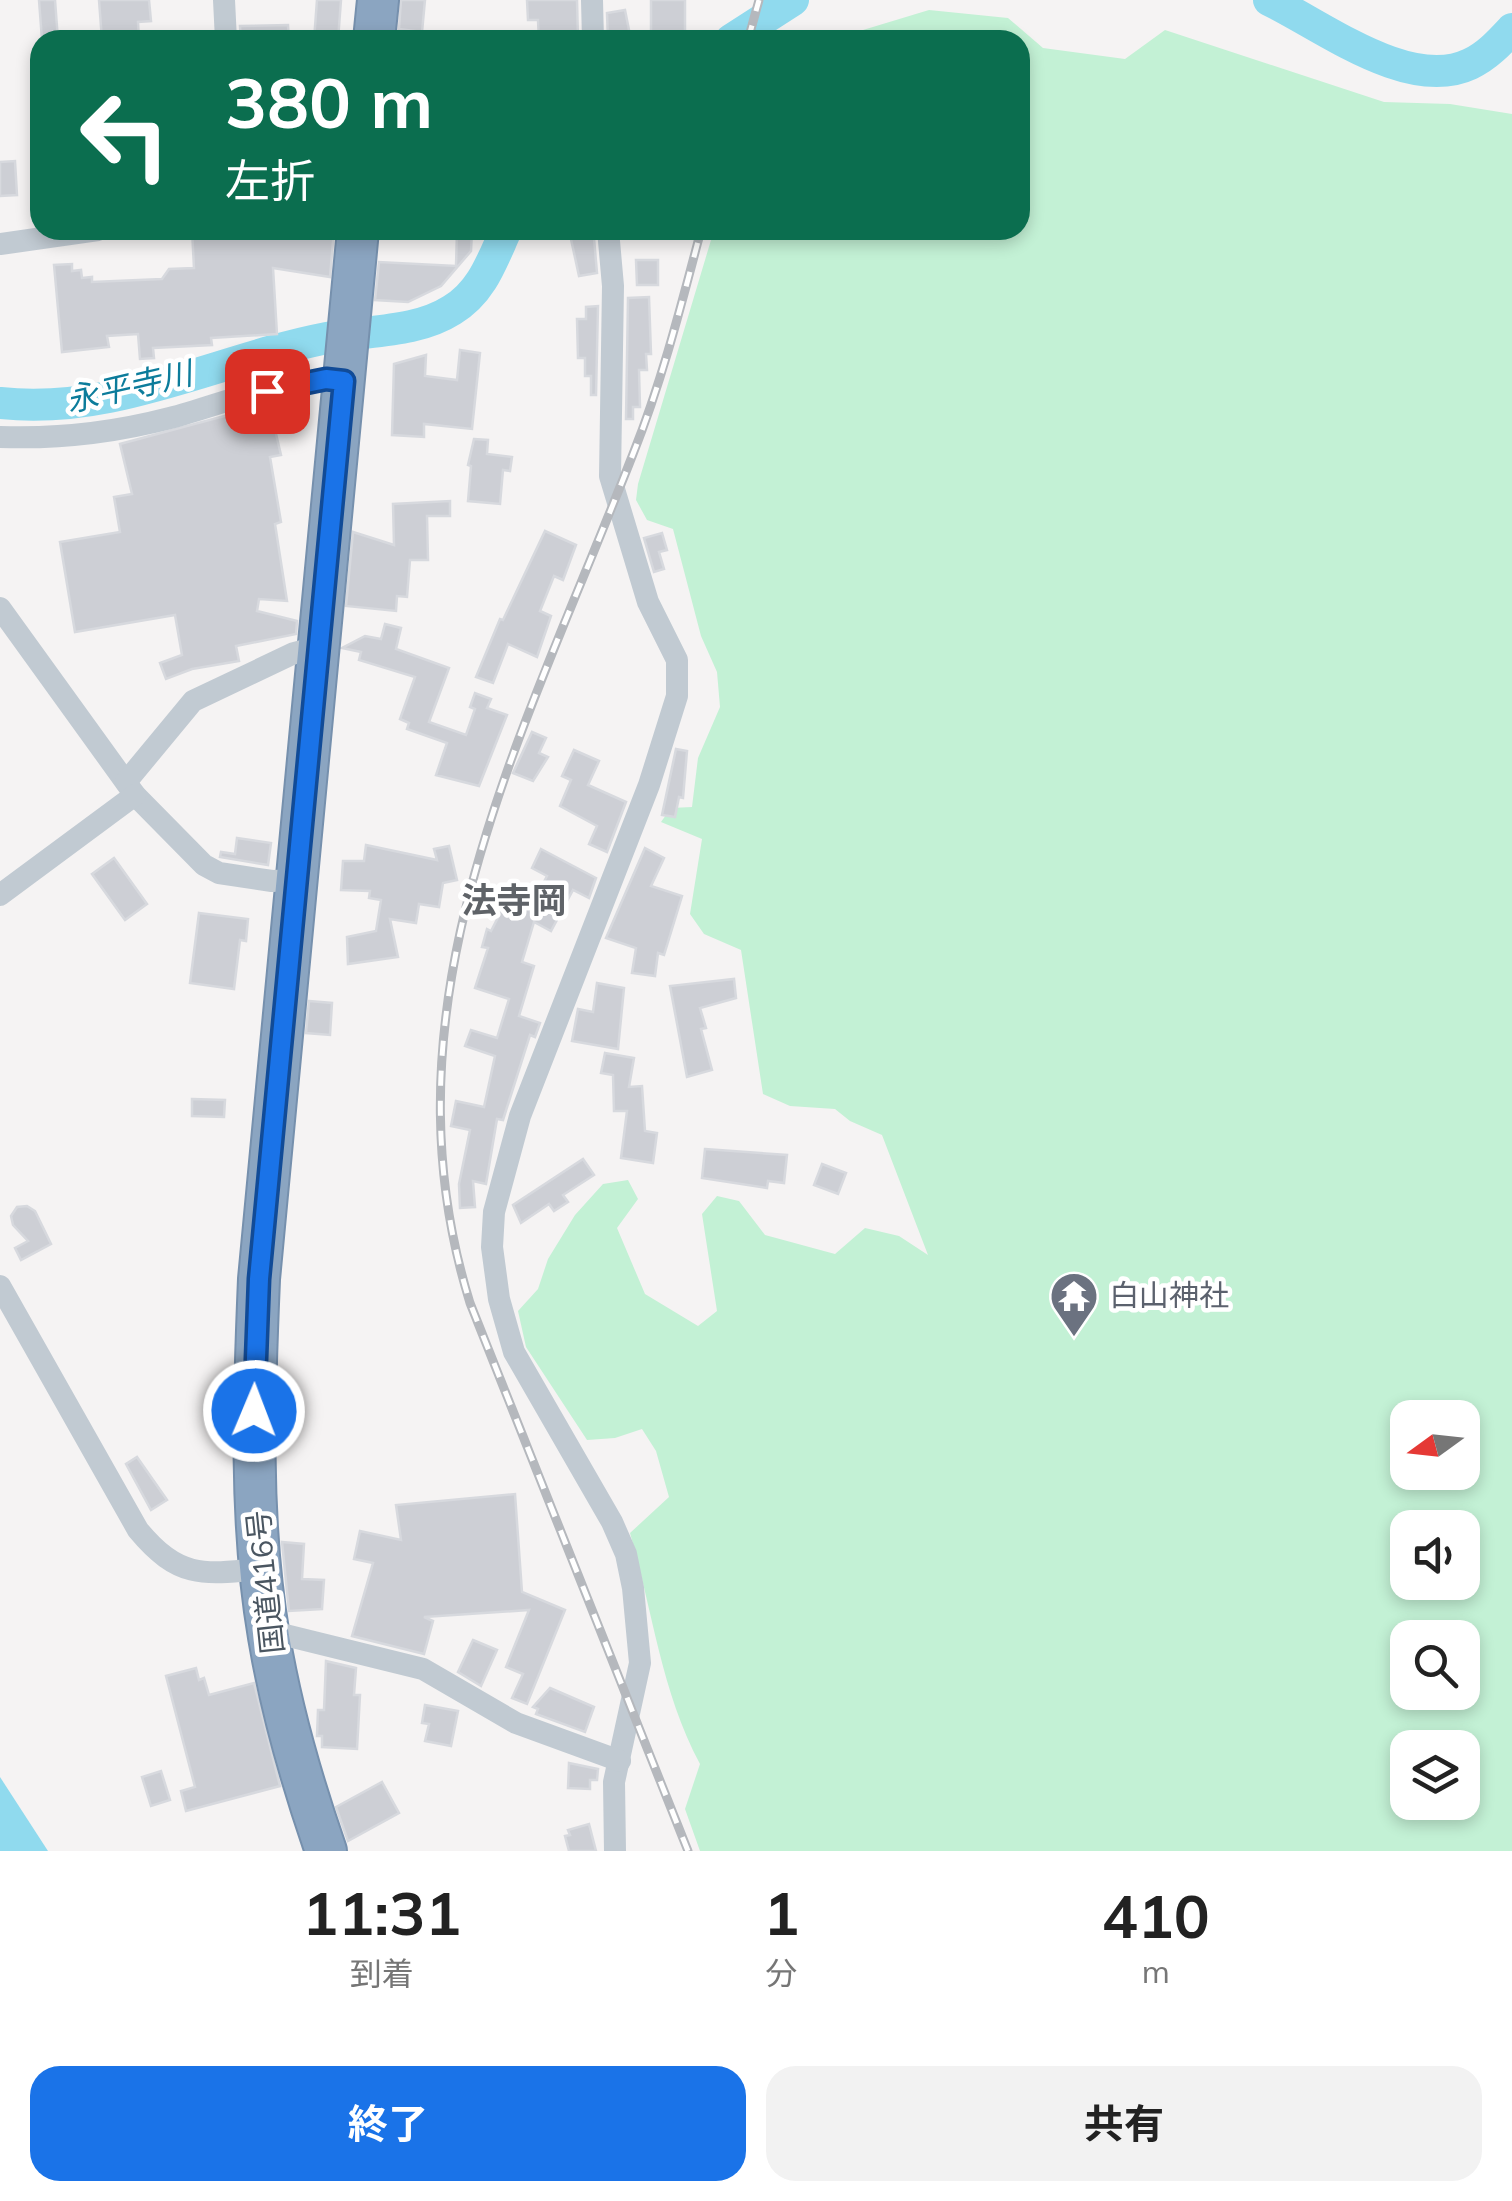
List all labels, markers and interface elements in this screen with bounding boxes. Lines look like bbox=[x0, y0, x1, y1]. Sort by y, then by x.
text: 380 m bbox=[225, 58, 433, 146]
icon: left bbox=[60, 70, 190, 200]
text: 左折 bbox=[225, 152, 315, 208]
pin bbox=[225, 349, 310, 434]
water label: 永平寺川 bbox=[62, 351, 199, 420]
icon: arrive bbox=[240, 364, 295, 419]
district label: 法寺岡 bbox=[461, 878, 567, 922]
temple icon: 白山神社 bbox=[1048, 1270, 1100, 1338]
place label: 白山神社 bbox=[1109, 1276, 1229, 1314]
position arrow bbox=[202, 1359, 306, 1463]
north arrow bbox=[1390, 1400, 1480, 1490]
map controls bbox=[1390, 1400, 1480, 1820]
street label: 国道416号 bbox=[239, 1509, 291, 1656]
button: sound bbox=[1390, 1510, 1480, 1600]
button: search bbox=[1390, 1620, 1480, 1710]
button: layers bbox=[1390, 1730, 1480, 1820]
text: 11:31 bbox=[302, 1875, 461, 1950]
text: 1 bbox=[763, 1875, 799, 1950]
text: 410 bbox=[1102, 1878, 1210, 1953]
text: m bbox=[1142, 1951, 1170, 1991]
text: 到着 bbox=[350, 1953, 414, 1993]
text: 分 bbox=[765, 1953, 797, 1993]
button: 終了 bbox=[30, 2066, 746, 2181]
button: 共有 bbox=[766, 2066, 1482, 2181]

